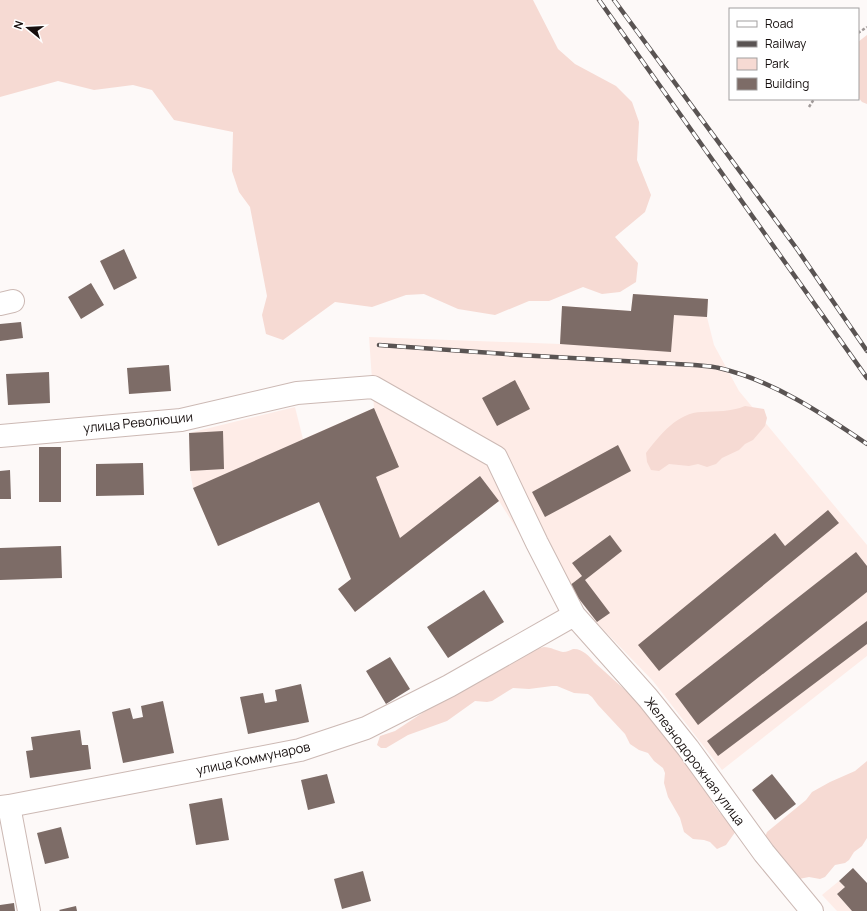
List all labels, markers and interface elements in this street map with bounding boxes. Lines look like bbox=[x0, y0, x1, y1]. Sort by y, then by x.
north arrow bbox=[8, 8, 48, 48]
legend bbox=[729, 8, 859, 100]
text: Road bbox=[765, 15, 793, 32]
text: N bbox=[10, 19, 26, 31]
text: Railway bbox=[765, 35, 807, 52]
text: Park bbox=[765, 55, 790, 72]
text: Building bbox=[765, 75, 809, 92]
street label: улица Революции bbox=[82, 407, 194, 437]
street label: Железнодорожная улица bbox=[641, 693, 749, 829]
street label: улица Коммунаров bbox=[194, 737, 312, 779]

